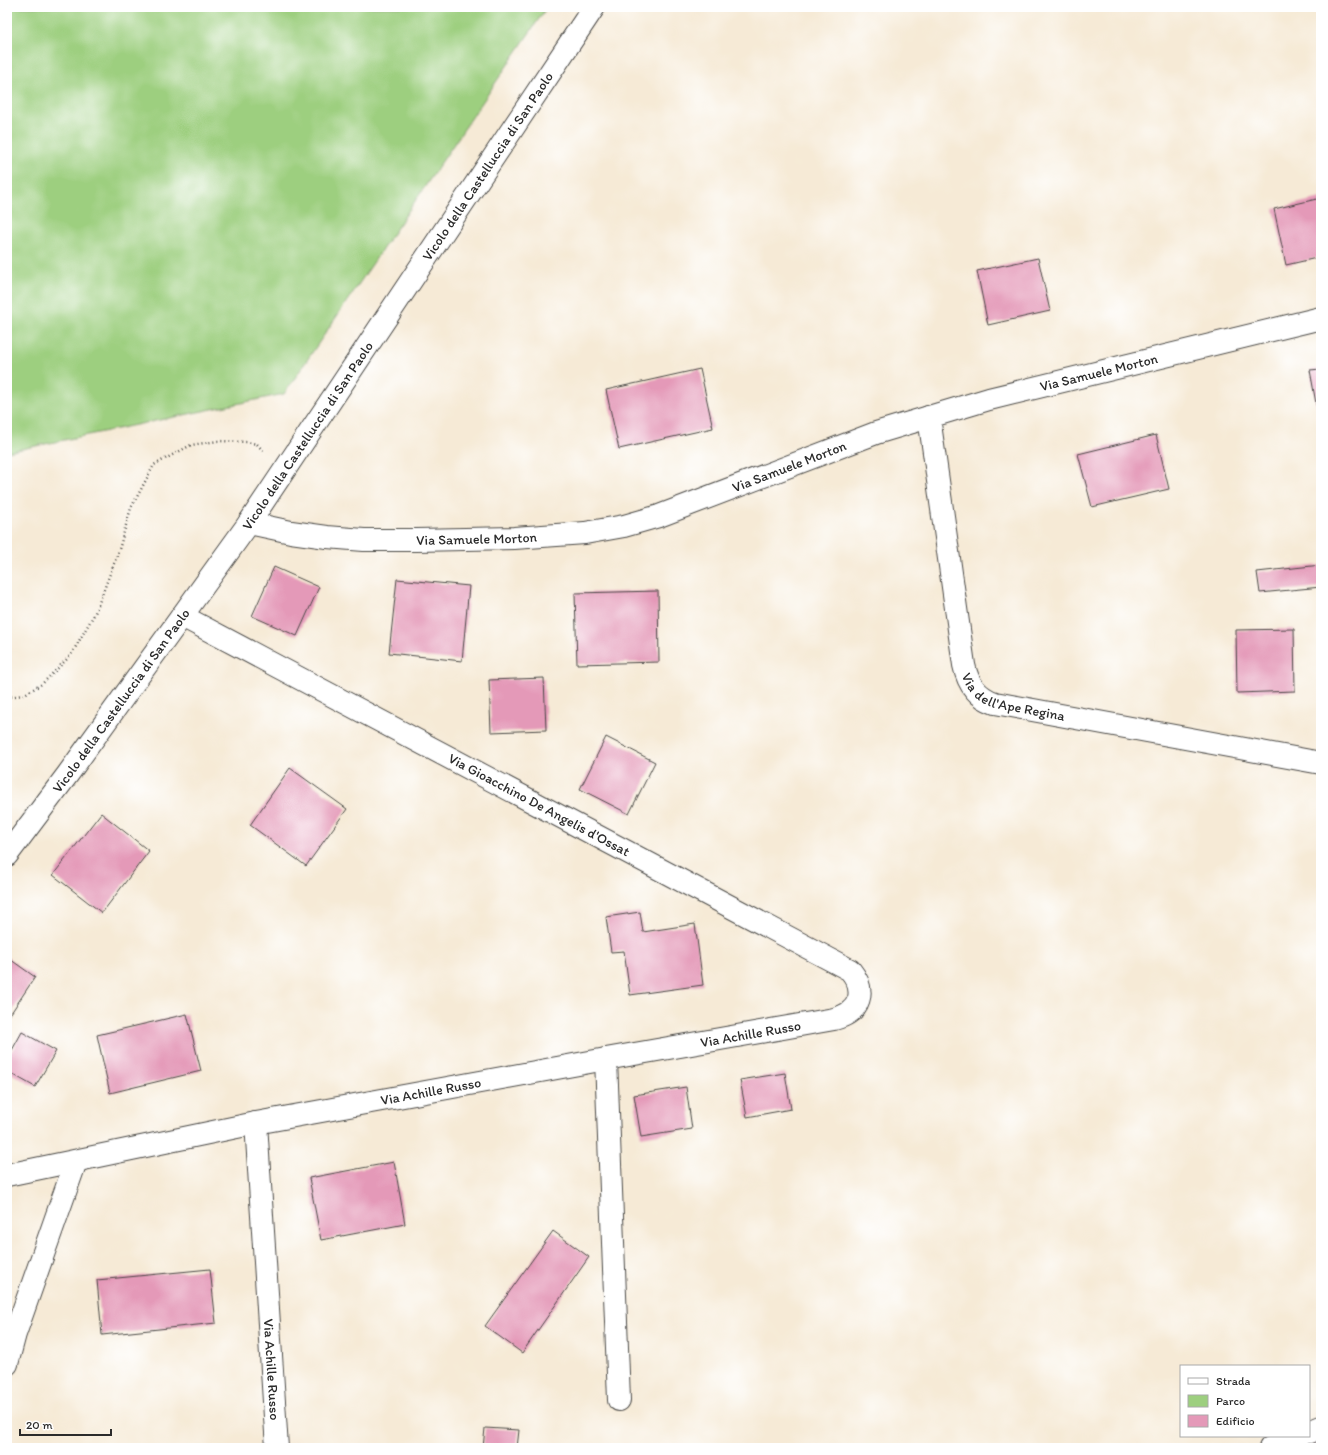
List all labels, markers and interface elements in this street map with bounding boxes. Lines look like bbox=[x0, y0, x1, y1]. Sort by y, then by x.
street label: Vicolo della Castelluccia di San Paolo bbox=[418, 69, 557, 264]
street label: Vicolo della Castelluccia di San Paolo bbox=[238, 338, 377, 533]
street label: Via Samuele Morton bbox=[1038, 350, 1160, 395]
street label: Via Samuele Morton bbox=[730, 437, 849, 496]
street label: Via Samuele Morton bbox=[416, 528, 538, 548]
street label: Vicolo della Castelluccia di San Paolo bbox=[49, 605, 193, 796]
street label: Via dell'Ape Regina bbox=[958, 670, 1067, 724]
street label: Via Gioacchino De Angelis d'Ossat bbox=[445, 750, 633, 860]
street label: Via Achille Russo bbox=[699, 1016, 802, 1051]
street label: Via Achille Russo bbox=[379, 1074, 482, 1109]
street label: Via Achille Russo bbox=[260, 1318, 284, 1421]
legend bbox=[1180, 1365, 1310, 1437]
text: Strada bbox=[1216, 1374, 1251, 1388]
text: Parco bbox=[1216, 1394, 1245, 1408]
scale bar bbox=[20, 1411, 111, 1437]
text: Edificio bbox=[1216, 1414, 1255, 1428]
text: 20 m bbox=[26, 1418, 53, 1432]

